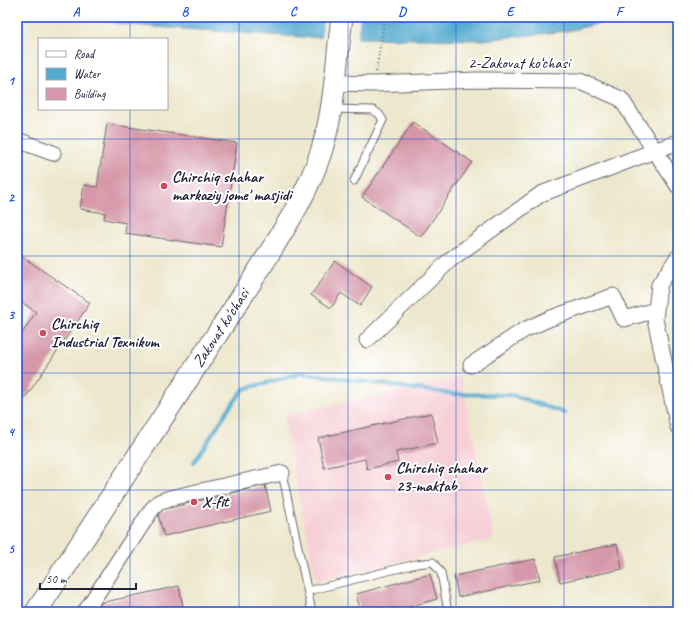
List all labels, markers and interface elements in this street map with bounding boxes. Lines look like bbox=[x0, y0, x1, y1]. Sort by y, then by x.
text: A bbox=[73, 4, 81, 20]
text: B bbox=[182, 4, 190, 20]
text: C bbox=[290, 4, 298, 20]
text: D bbox=[398, 4, 407, 20]
text: E bbox=[507, 4, 516, 20]
text: F bbox=[616, 4, 625, 20]
legend bbox=[38, 38, 168, 110]
text: Road bbox=[74, 46, 96, 62]
street label: 2-Zakovat ko‘chasi bbox=[468, 53, 572, 73]
text: Water bbox=[74, 66, 102, 82]
text: 1 bbox=[8, 73, 16, 89]
text: Building bbox=[74, 86, 106, 102]
place label: Chirchiq shahar markaziy jome' masjidi bbox=[172, 167, 294, 205]
marker: Chirchiq shahar markaziy jome' masjidi bbox=[159, 181, 169, 191]
text: 2 bbox=[8, 190, 15, 206]
street label: Zakovat ko'chasi bbox=[188, 283, 255, 371]
text: 3 bbox=[8, 307, 15, 323]
place label: Chirchiq Industrial Texnikum bbox=[51, 314, 160, 352]
marker: Chirchiq Industrial Texnikum bbox=[38, 328, 48, 338]
text: 4 bbox=[8, 424, 16, 440]
place label: Chirchiq shahar 23-maktab bbox=[396, 458, 489, 496]
marker: Chirchiq shahar 23-maktab bbox=[383, 472, 393, 482]
place label: X-fit bbox=[202, 492, 230, 512]
marker: X-fit bbox=[189, 497, 199, 507]
text: 5 bbox=[8, 541, 15, 557]
scale bar bbox=[40, 565, 136, 591]
text: 50 m bbox=[46, 571, 68, 587]

